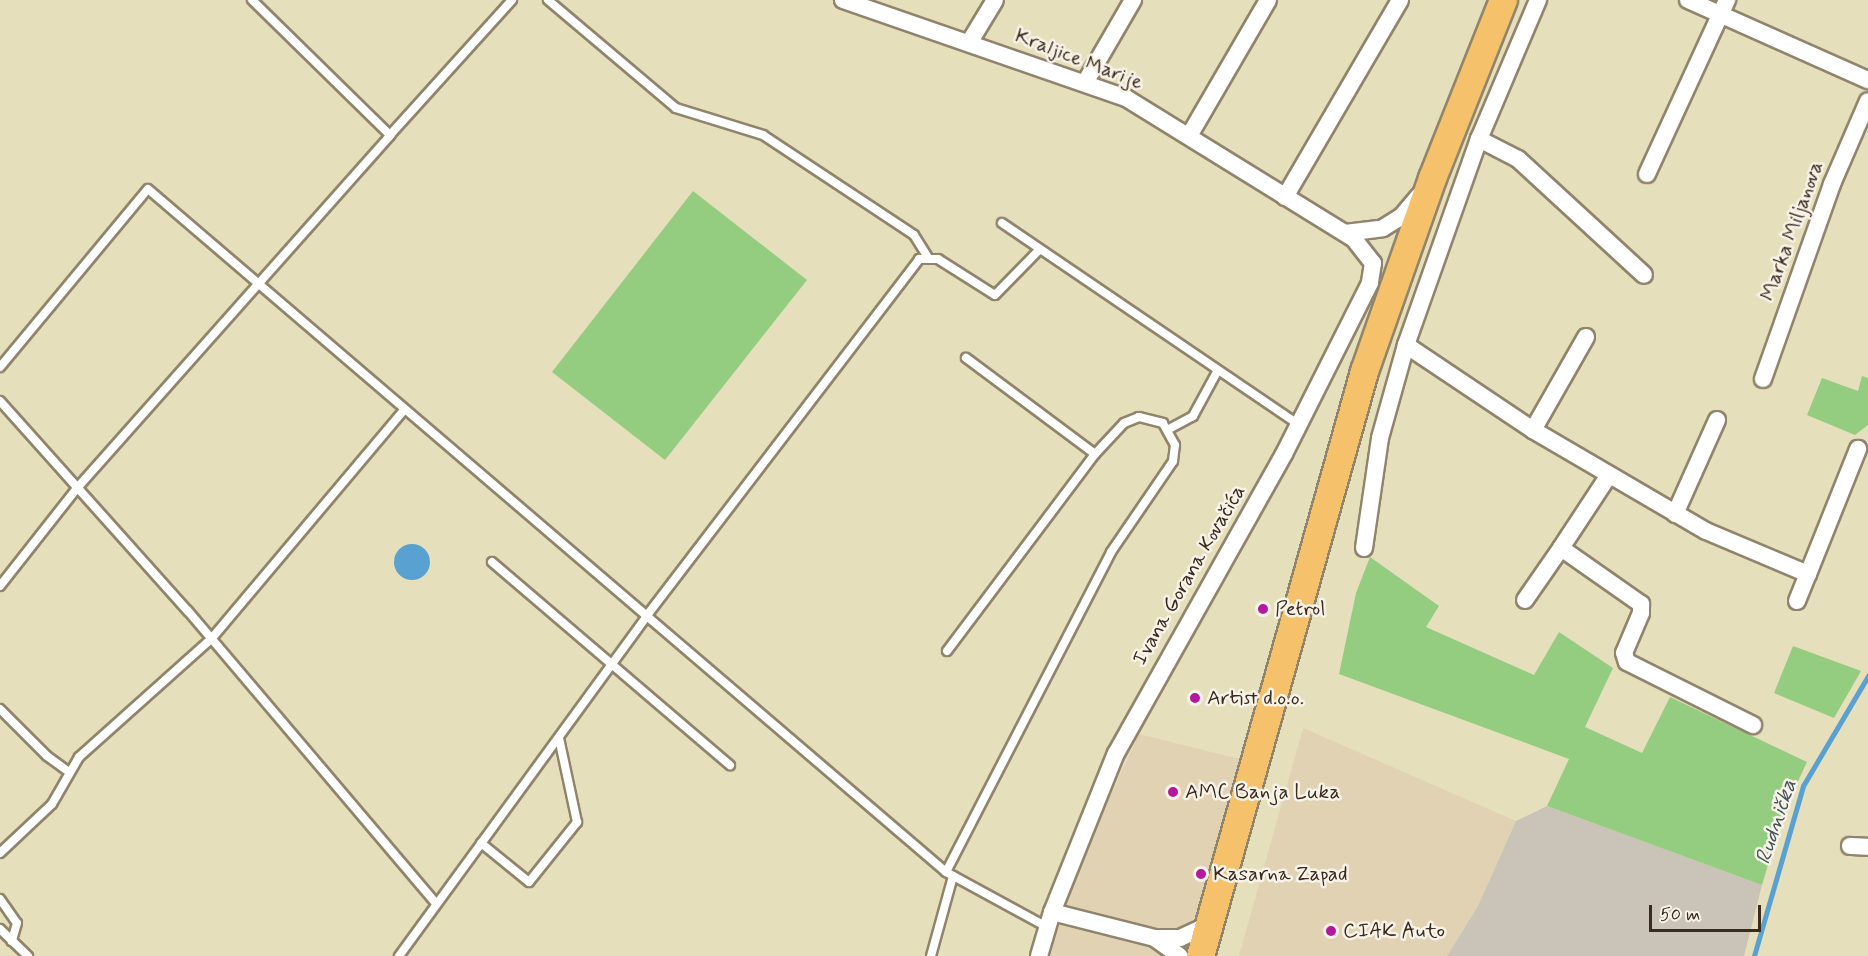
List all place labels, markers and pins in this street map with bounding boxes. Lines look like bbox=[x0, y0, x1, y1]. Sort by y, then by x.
place label: Petrol bbox=[1275, 596, 1325, 622]
marker: Petrol bbox=[1256, 602, 1270, 616]
place label: Artist d.o.o. bbox=[1207, 685, 1304, 711]
marker: Artist d.o.o. bbox=[1188, 691, 1202, 705]
place label: AMC Banja Luka bbox=[1185, 779, 1337, 805]
marker: AMC Banja Luka bbox=[1166, 785, 1180, 799]
place label: Kasarna Zapad bbox=[1213, 861, 1353, 887]
marker: Kasarna Zapad bbox=[1194, 867, 1208, 881]
place label: CIAK Auto bbox=[1343, 918, 1442, 944]
marker: CIAK Auto bbox=[1324, 924, 1338, 938]

